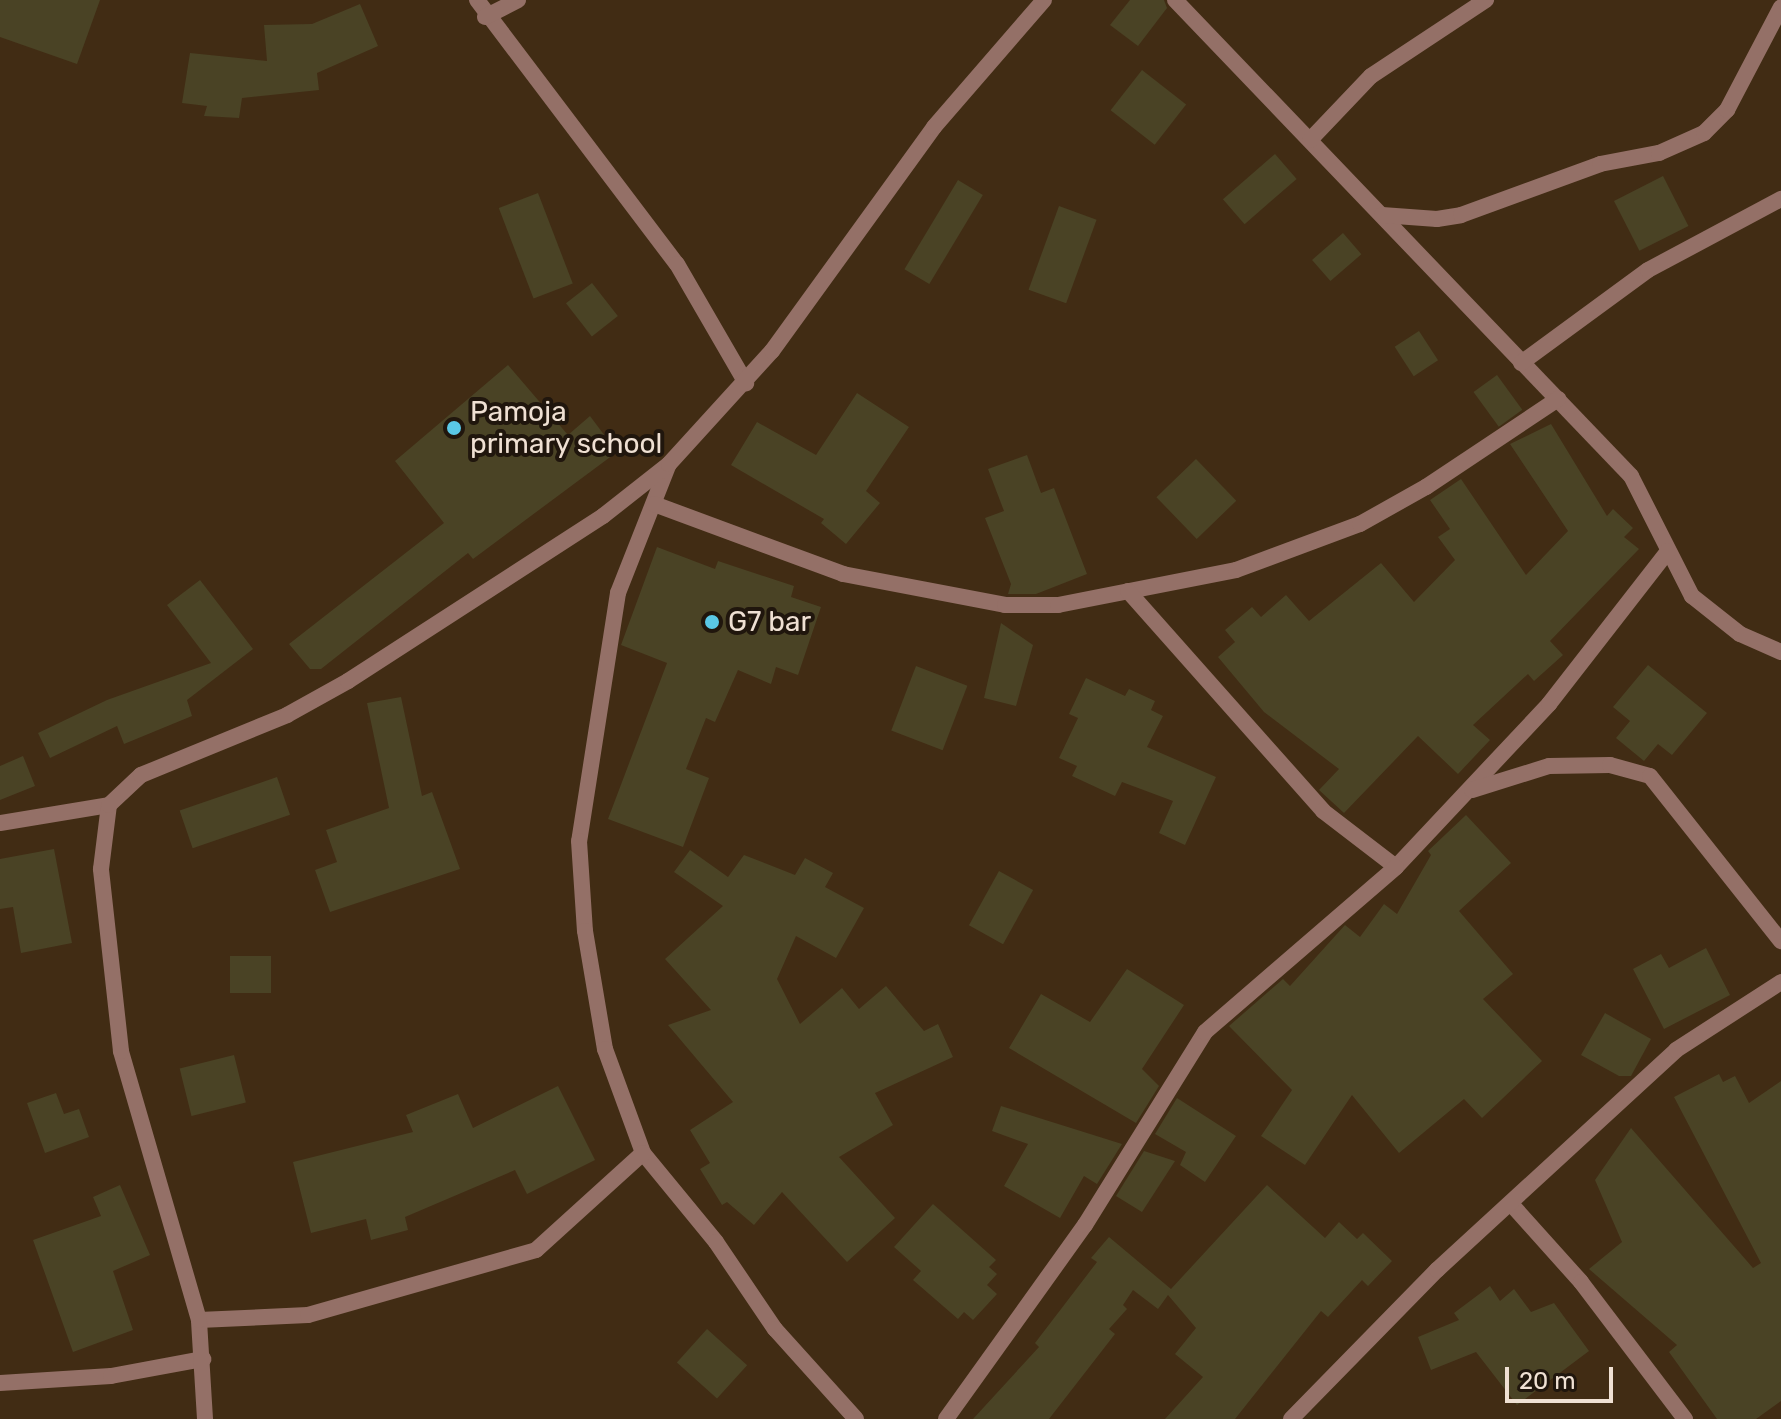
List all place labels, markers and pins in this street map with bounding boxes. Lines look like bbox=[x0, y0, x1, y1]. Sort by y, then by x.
place label: Pamoja primary school bbox=[470, 395, 663, 461]
marker: Pamoja primary school bbox=[445, 419, 463, 437]
place label: G7 bar bbox=[728, 605, 811, 639]
marker: G7 bar bbox=[703, 613, 721, 631]

